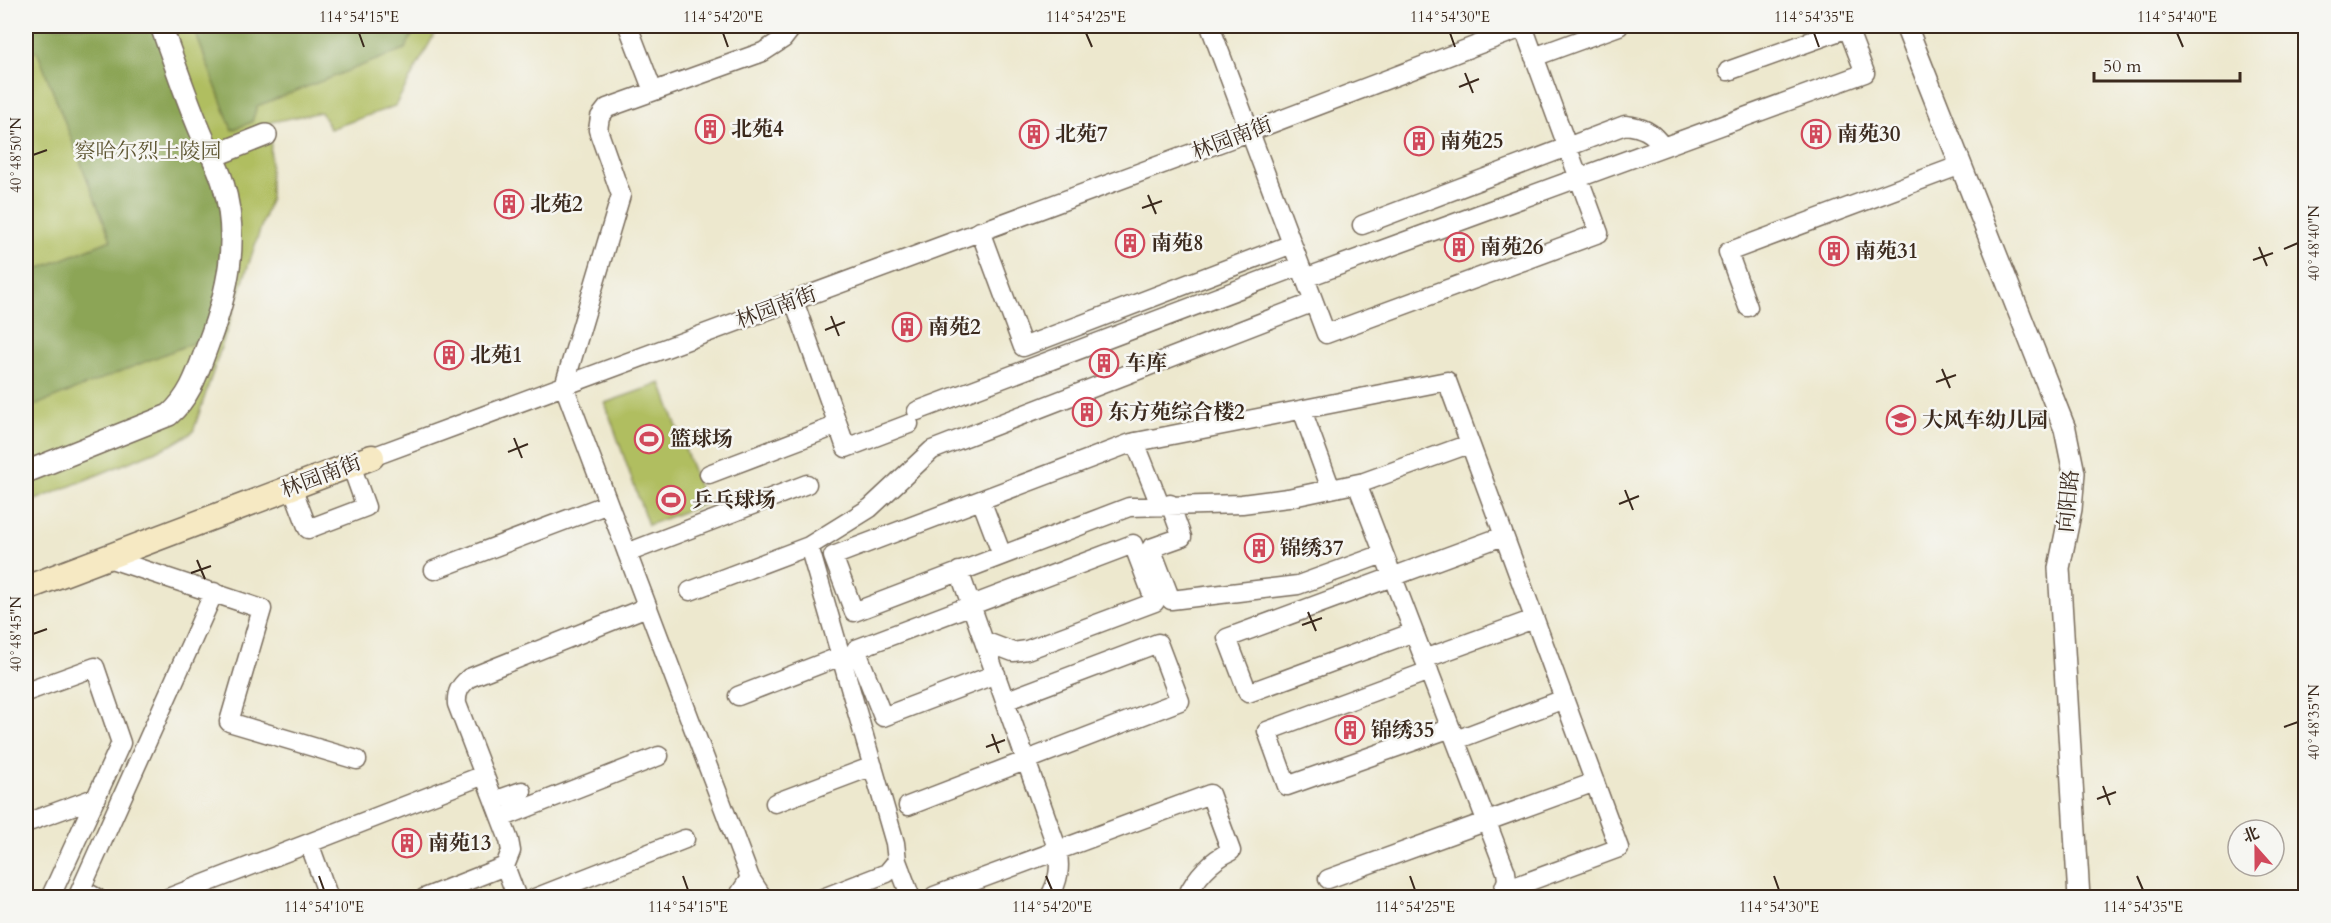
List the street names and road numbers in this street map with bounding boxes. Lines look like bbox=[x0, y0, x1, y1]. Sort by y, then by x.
street label: 林园南街 bbox=[1188, 110, 1277, 167]
street label: 林园南街 bbox=[732, 279, 821, 335]
street label: 林园南街 bbox=[277, 448, 366, 505]
street label: 向阳路 bbox=[2051, 468, 2086, 534]

